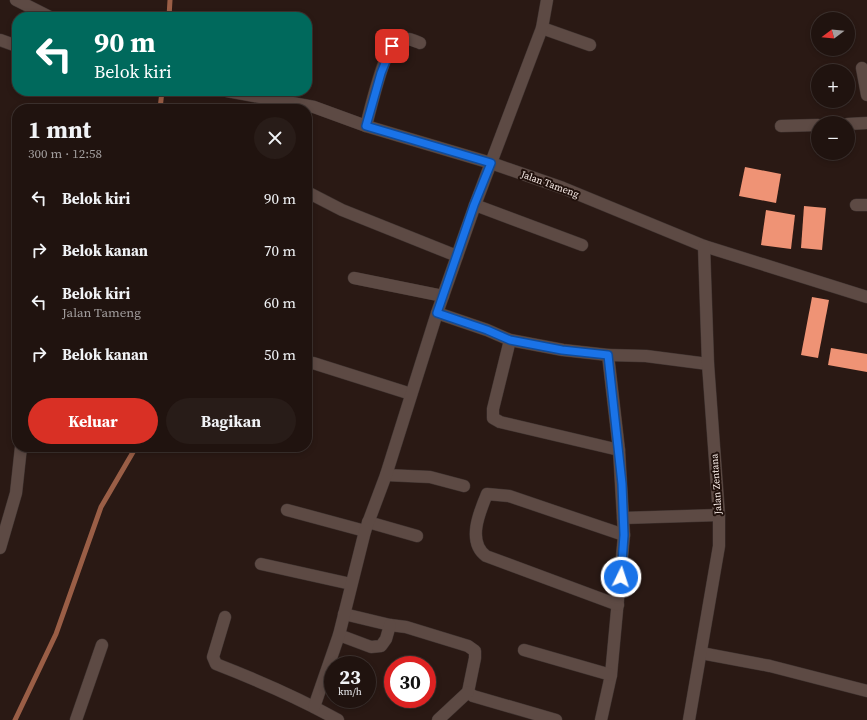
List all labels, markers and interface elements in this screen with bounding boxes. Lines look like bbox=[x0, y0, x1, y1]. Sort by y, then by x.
north arrow bbox=[811, 12, 855, 56]
map controls bbox=[811, 12, 855, 160]
text: 90 m bbox=[94, 23, 156, 61]
icon: left bbox=[28, 28, 80, 80]
pin bbox=[375, 29, 409, 63]
icon: arrive bbox=[381, 35, 403, 57]
text: Belok kiri bbox=[94, 59, 172, 84]
button: + bbox=[811, 64, 855, 108]
text: 1 mnt bbox=[28, 113, 91, 146]
button: − bbox=[811, 116, 855, 160]
button: close bbox=[254, 117, 296, 159]
text: 300 m · 12:58 bbox=[28, 145, 102, 162]
street label: Jalan Tameng bbox=[518, 167, 581, 200]
icon: left bbox=[28, 187, 50, 209]
text: Belok kiri bbox=[62, 188, 130, 209]
text: 90 m bbox=[264, 188, 296, 209]
icon: right bbox=[28, 239, 50, 261]
text: Belok kanan bbox=[62, 240, 148, 261]
text: 70 m bbox=[264, 240, 296, 261]
text: Belok kiri bbox=[62, 283, 130, 304]
icon: left bbox=[28, 291, 50, 313]
text: 60 m bbox=[264, 292, 296, 313]
text: Jalan Tameng bbox=[62, 304, 141, 321]
icon: right bbox=[28, 343, 50, 365]
text: Belok kanan bbox=[62, 344, 148, 365]
text: 50 m bbox=[264, 344, 296, 365]
button: Keluar bbox=[28, 398, 158, 444]
button: Bagikan bbox=[166, 398, 296, 444]
street label: Jalan Zentana bbox=[707, 452, 725, 516]
position arrow bbox=[600, 556, 642, 598]
speed limit sign: 30 bbox=[384, 656, 436, 708]
text: 23 bbox=[339, 663, 361, 691]
text: km/h bbox=[338, 685, 362, 698]

